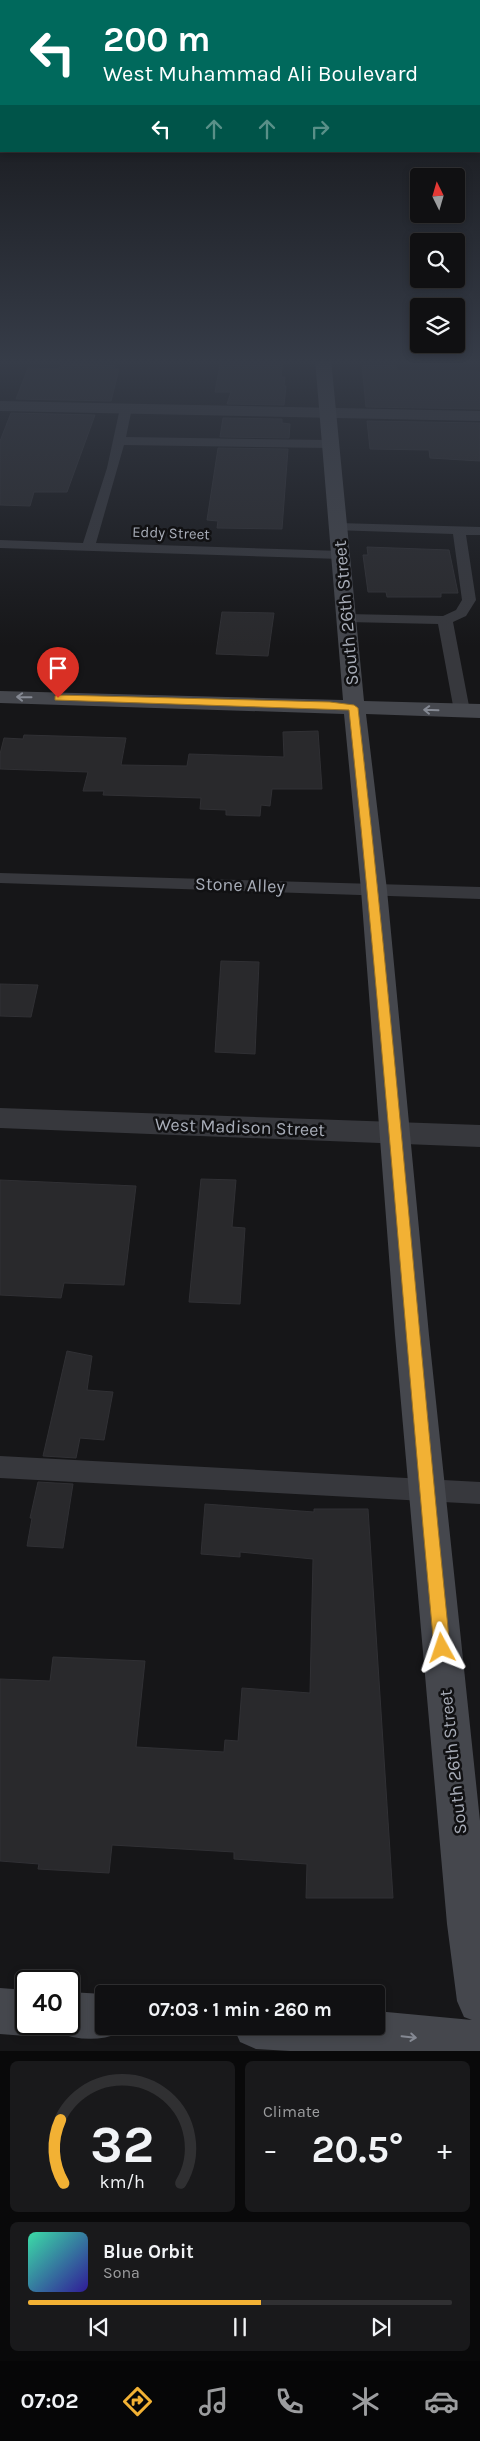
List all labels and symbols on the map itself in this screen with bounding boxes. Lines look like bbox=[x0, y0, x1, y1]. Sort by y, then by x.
north arrow bbox=[410, 168, 465, 222]
street label: Eddy Street bbox=[132, 523, 211, 543]
street label: South 26th Street bbox=[329, 539, 363, 686]
pin bbox=[37, 647, 79, 698]
one-way arrow bbox=[16, 692, 32, 702]
one-way arrow bbox=[424, 705, 440, 714]
street label: Stone Alley bbox=[195, 872, 286, 898]
street label: West Madison Street bbox=[155, 1113, 326, 1141]
position arrow bbox=[415, 1621, 467, 1673]
street label: South 26th Street bbox=[434, 1688, 472, 1836]
speed limit sign: 40 bbox=[15, 1970, 80, 2035]
one-way arrow bbox=[401, 2032, 417, 2042]

